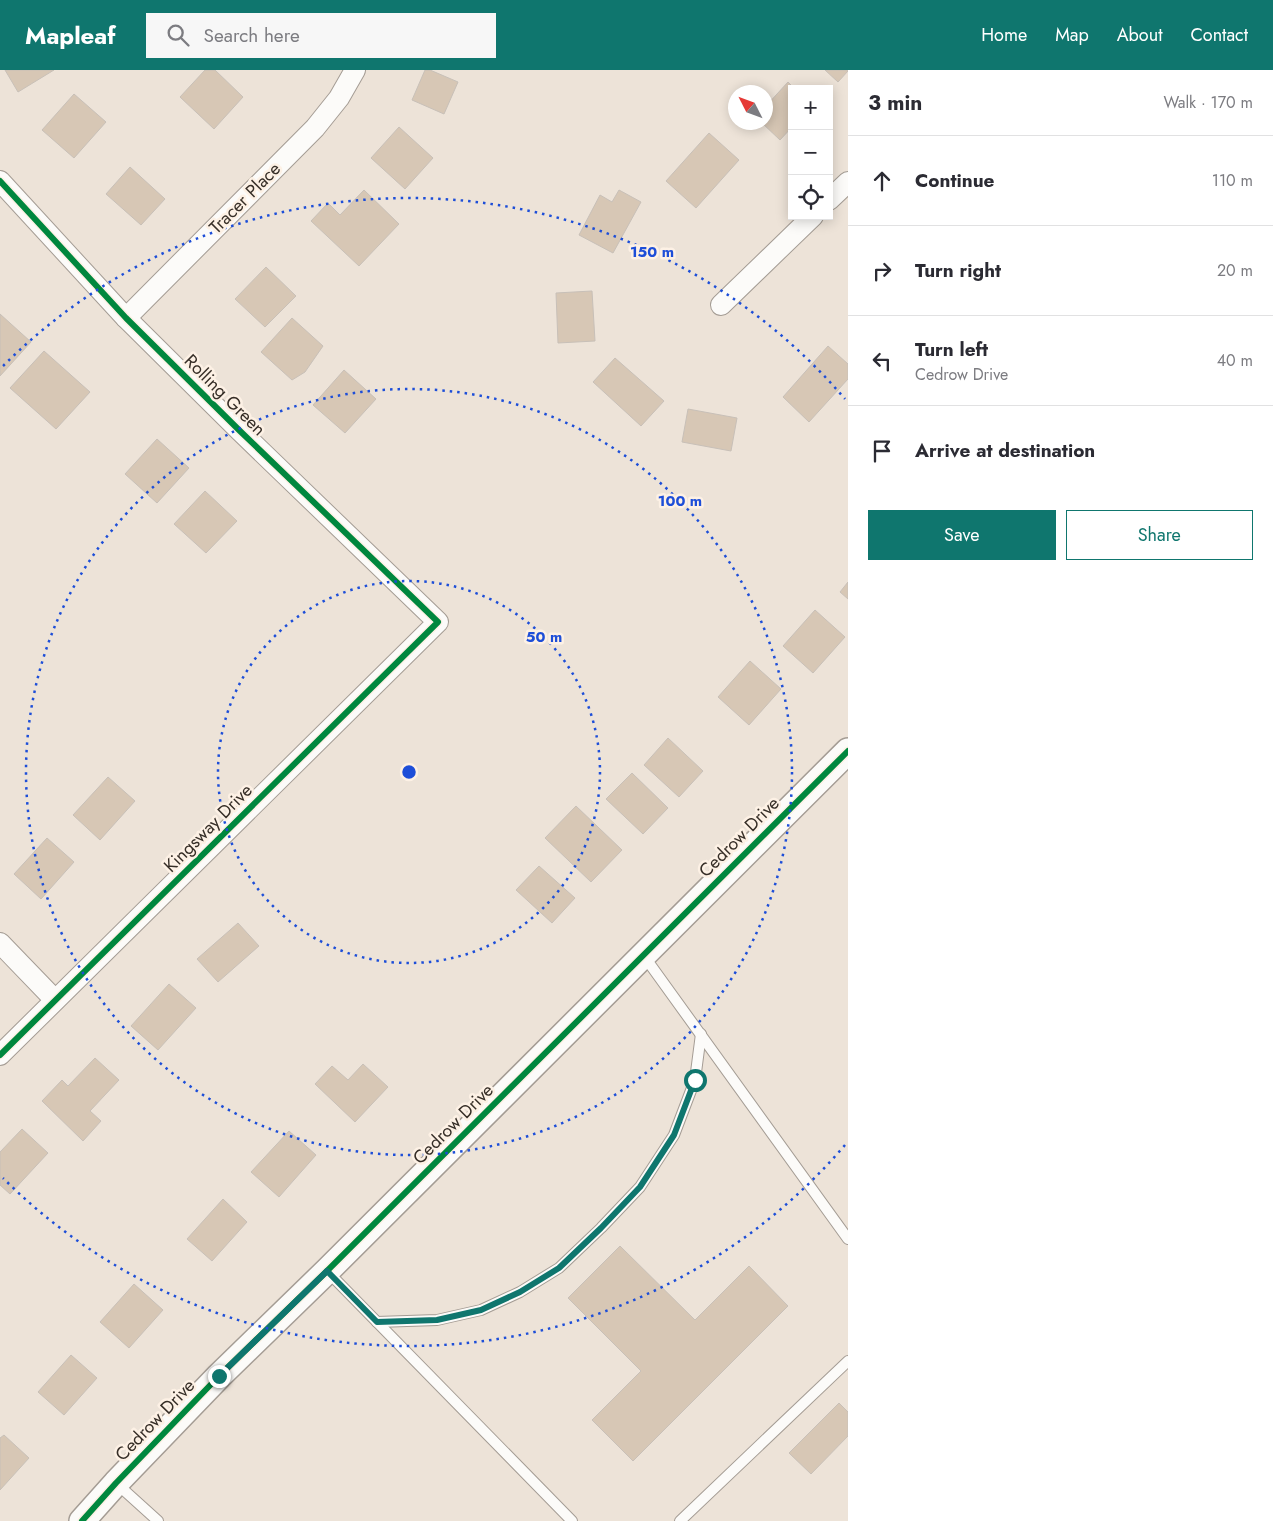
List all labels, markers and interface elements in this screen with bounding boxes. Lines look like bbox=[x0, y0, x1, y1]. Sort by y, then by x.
search box bbox=[146, 13, 496, 58]
text: Mapleaf bbox=[25, 18, 116, 53]
icon: search bbox=[164, 21, 192, 49]
text: Search here bbox=[204, 22, 300, 49]
text: Home bbox=[981, 22, 1027, 48]
text: Map bbox=[1055, 22, 1089, 48]
text: About bbox=[1117, 22, 1162, 48]
text: Contact bbox=[1190, 22, 1248, 48]
north arrow bbox=[728, 85, 773, 130]
map controls bbox=[788, 85, 833, 220]
button: + bbox=[788, 85, 833, 130]
text: 3 min bbox=[868, 88, 922, 118]
text: Walk · 170 m bbox=[1163, 91, 1253, 114]
button: − bbox=[788, 130, 833, 175]
street label: Tracer Place bbox=[203, 156, 287, 240]
icon: ahead bbox=[868, 167, 896, 195]
text: Continue bbox=[915, 167, 994, 194]
text: 110 m bbox=[1212, 169, 1253, 192]
button: locate bbox=[788, 175, 833, 220]
text: 150 m bbox=[630, 241, 674, 263]
icon: right bbox=[868, 257, 896, 285]
text: Turn right bbox=[915, 257, 1001, 284]
text: 20 m bbox=[1217, 259, 1253, 282]
text: Turn left bbox=[915, 336, 988, 363]
icon: left bbox=[868, 347, 896, 375]
street label: Rolling Green bbox=[178, 348, 272, 442]
text: 40 m bbox=[1217, 349, 1253, 372]
text: Cedrow Drive bbox=[915, 363, 1008, 386]
icon: arrive bbox=[868, 437, 896, 465]
text: Arrive at destination bbox=[915, 437, 1095, 464]
text: 100 m bbox=[658, 490, 702, 512]
button: Save bbox=[868, 510, 1056, 560]
button: Share bbox=[1066, 510, 1253, 560]
text: 50 m bbox=[526, 626, 562, 648]
centre of rings bbox=[400, 763, 418, 781]
street label: Kingsway Drive bbox=[158, 778, 258, 878]
street label: Cedrow Drive bbox=[693, 791, 785, 883]
route start bbox=[684, 1069, 707, 1092]
street label: Cedrow Drive bbox=[407, 1078, 499, 1170]
route end bbox=[208, 1365, 231, 1388]
street label: Cedrow Drive bbox=[109, 1373, 201, 1467]

